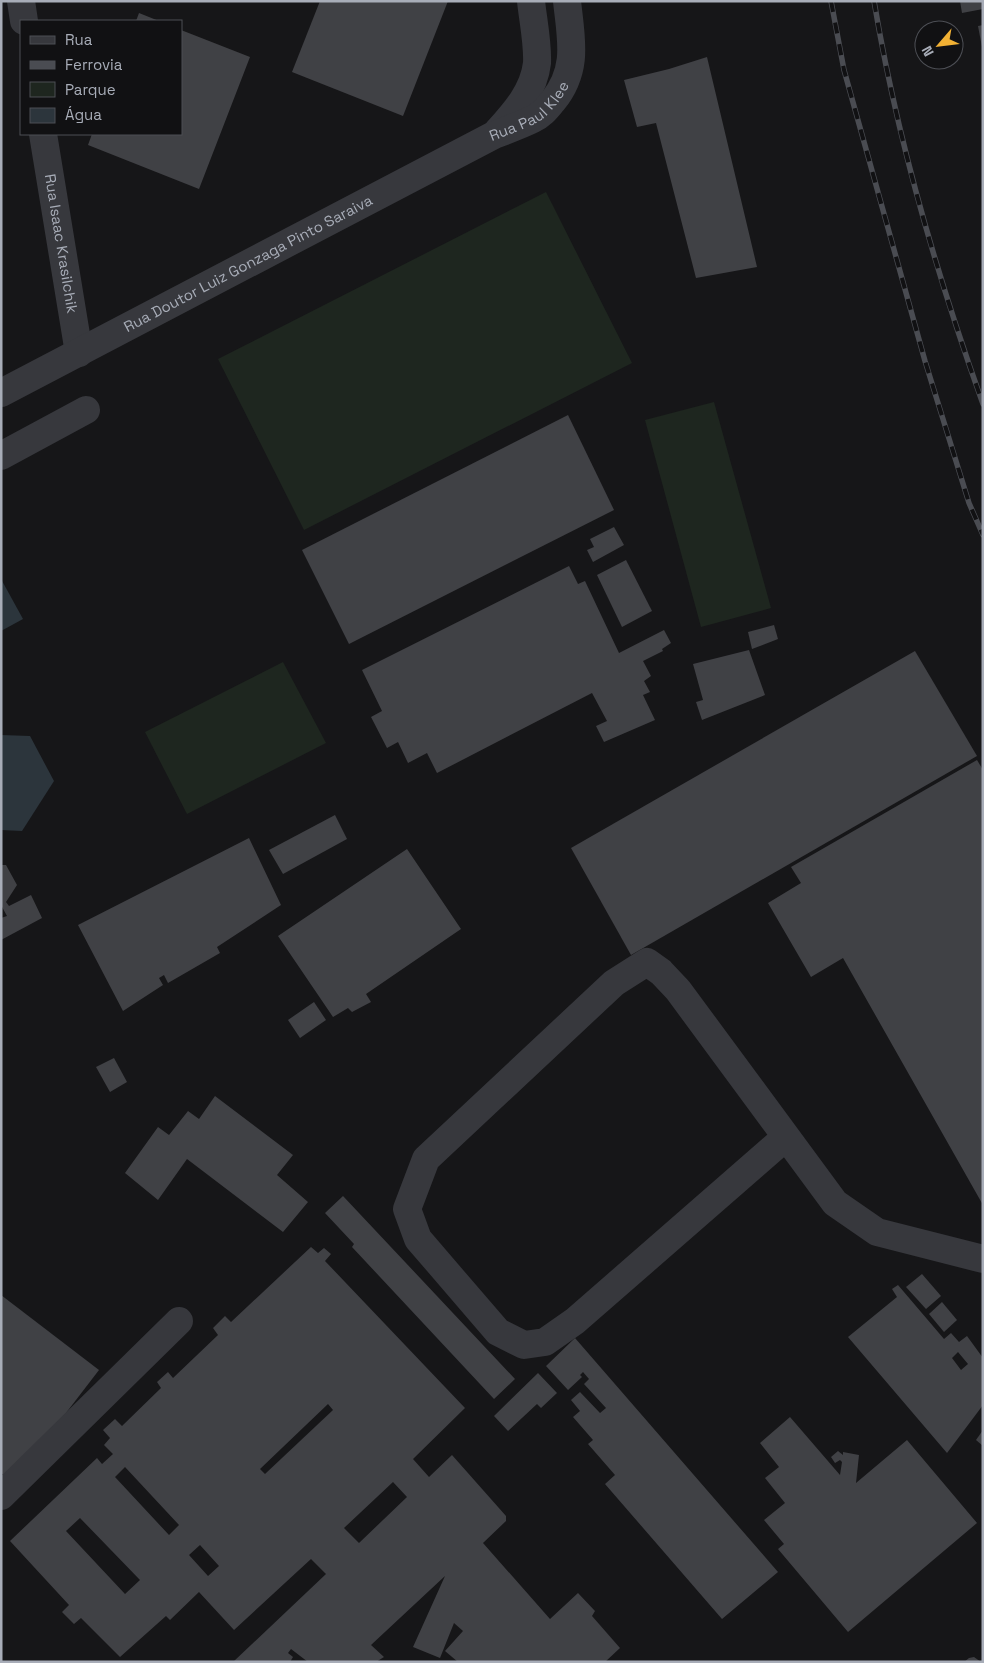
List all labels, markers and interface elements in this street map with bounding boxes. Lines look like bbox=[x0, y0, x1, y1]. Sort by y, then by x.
legend bbox=[20, 20, 182, 135]
north arrow bbox=[914, 20, 964, 70]
text: Rua bbox=[65, 30, 93, 49]
text: N bbox=[917, 43, 938, 59]
text: Ferrovia bbox=[65, 55, 123, 74]
street label: Rua Paul Klee bbox=[486, 78, 573, 145]
text: Parque bbox=[65, 80, 116, 99]
text: Água bbox=[65, 105, 102, 124]
street label: Rua Isaac Krasilchik bbox=[41, 172, 82, 315]
street label: Rua Doutor Luiz Gonzaga Pinto Saraiva bbox=[120, 190, 376, 336]

